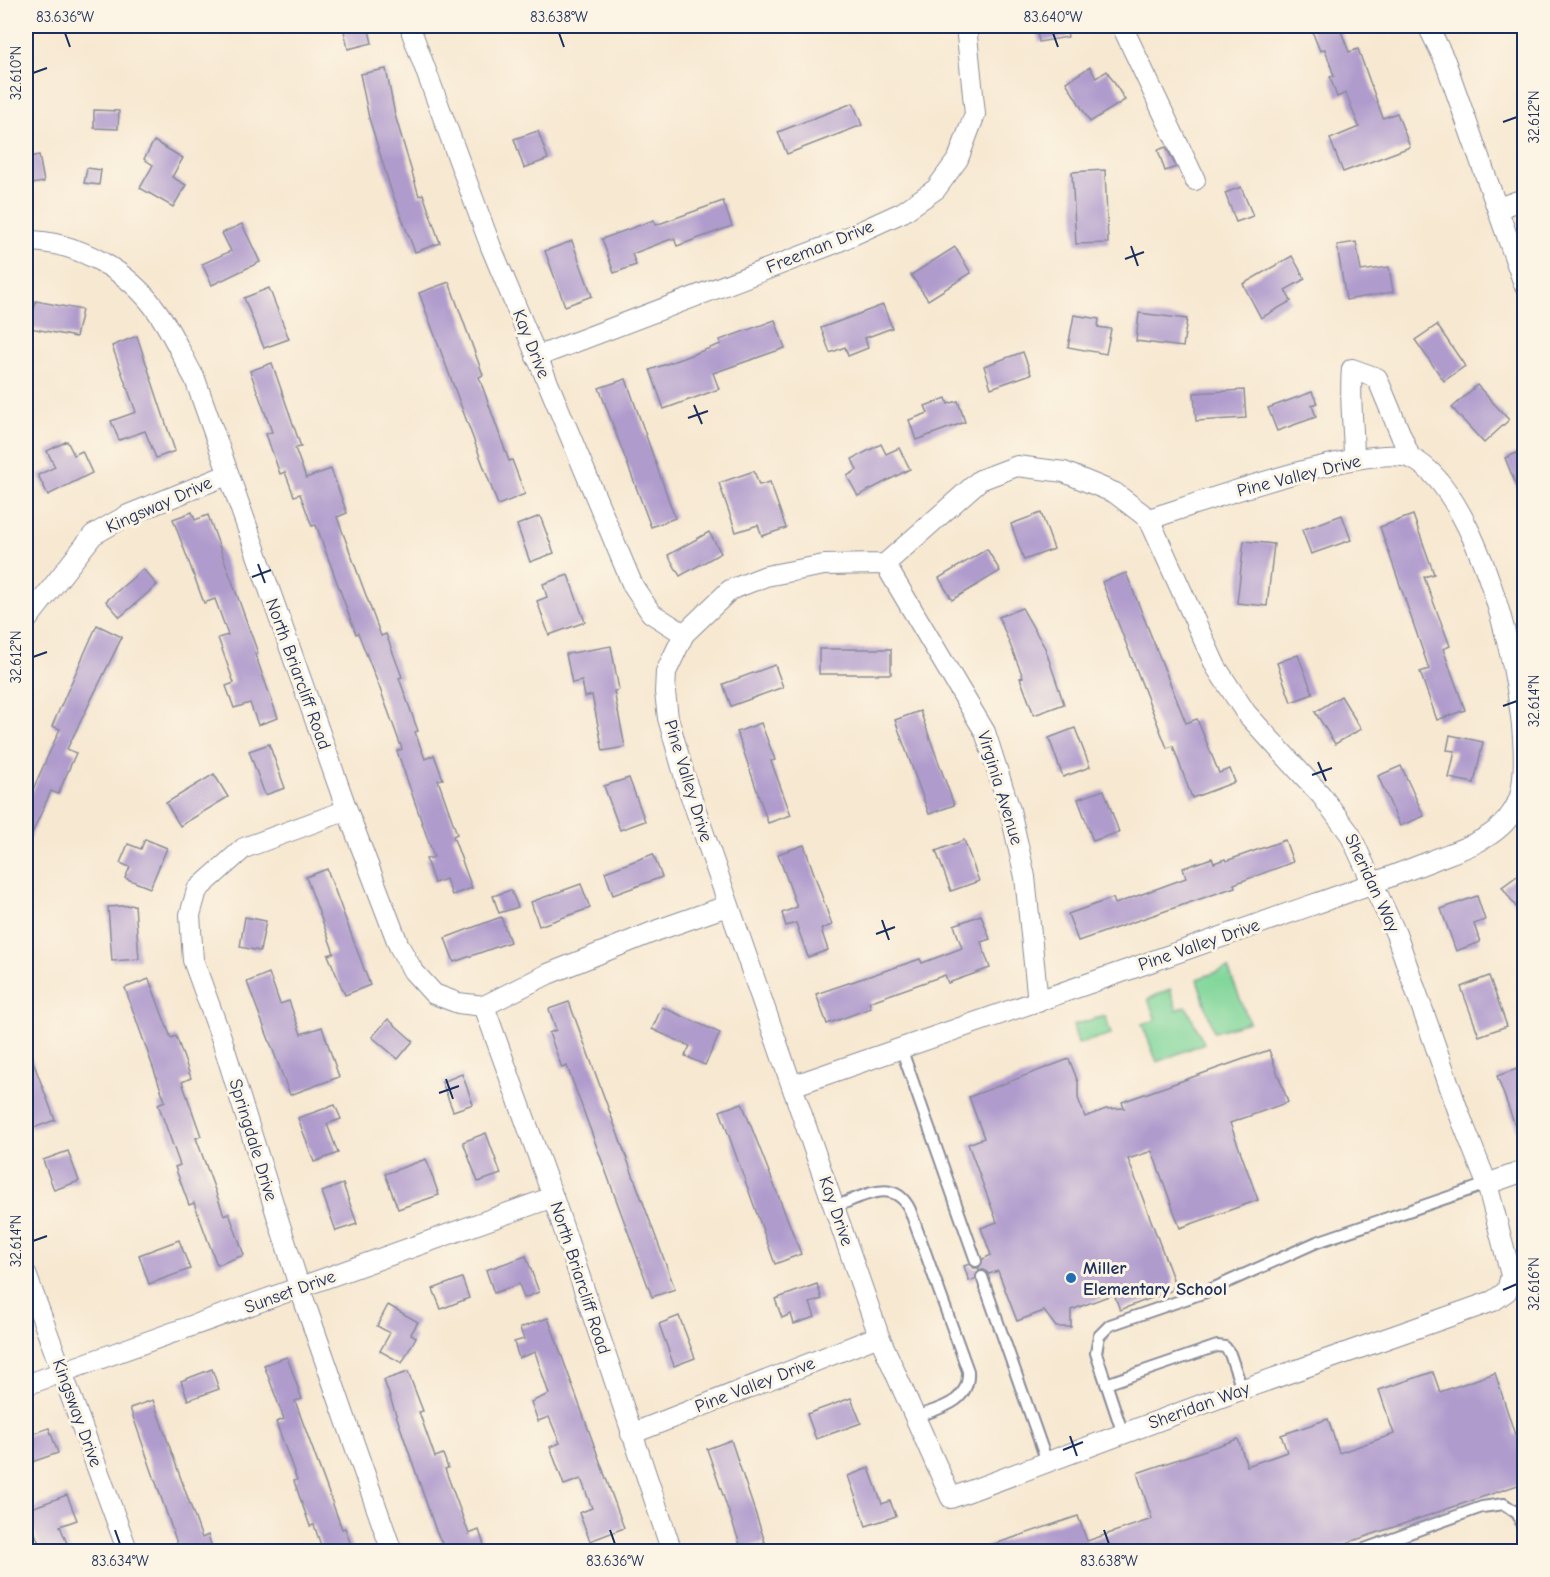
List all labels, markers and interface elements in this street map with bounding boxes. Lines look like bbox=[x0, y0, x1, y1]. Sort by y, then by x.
text: 83.636°W bbox=[36, 8, 94, 26]
text: 83.638°W bbox=[530, 8, 588, 26]
text: 83.640°W bbox=[1024, 8, 1082, 26]
text: 32.610°N bbox=[7, 46, 25, 100]
text: 32.612°N bbox=[1525, 90, 1543, 144]
street label: Freeman Drive bbox=[763, 216, 877, 278]
street label: Kay Drive bbox=[508, 307, 554, 381]
street label: Pine Valley Drive bbox=[1235, 450, 1363, 502]
street label: Kingsway Drive bbox=[103, 472, 215, 538]
street label: North Briarcliff Road bbox=[261, 596, 335, 752]
text: 32.612°N bbox=[7, 630, 25, 684]
text: 32.614°N bbox=[1525, 675, 1543, 727]
street label: Pine Valley Drive bbox=[659, 717, 717, 845]
street label: Virginia Avenue bbox=[973, 728, 1027, 848]
street label: Sheridan Way bbox=[1340, 830, 1404, 936]
street label: Pine Valley Drive bbox=[1136, 914, 1262, 976]
street label: Springdale Drive bbox=[224, 1076, 282, 1204]
street label: Kay Drive bbox=[814, 1173, 858, 1249]
street label: North Briarcliff Road bbox=[545, 1199, 615, 1357]
text: 32.614°N bbox=[7, 1215, 25, 1267]
text: 32.616°N bbox=[1525, 1257, 1543, 1311]
place label: Miller Elementary School bbox=[1083, 1258, 1227, 1300]
street label: Sunset Drive bbox=[242, 1266, 338, 1318]
marker: Miller Elementary School bbox=[1064, 1271, 1078, 1285]
street label: Pine Valley Drive bbox=[692, 1352, 818, 1418]
street label: Kingsway Drive bbox=[48, 1356, 106, 1470]
street label: Sheridan Way bbox=[1145, 1378, 1253, 1434]
text: 83.634°W bbox=[91, 1552, 149, 1570]
text: 83.636°W bbox=[586, 1552, 644, 1570]
text: 83.638°W bbox=[1080, 1552, 1138, 1570]

